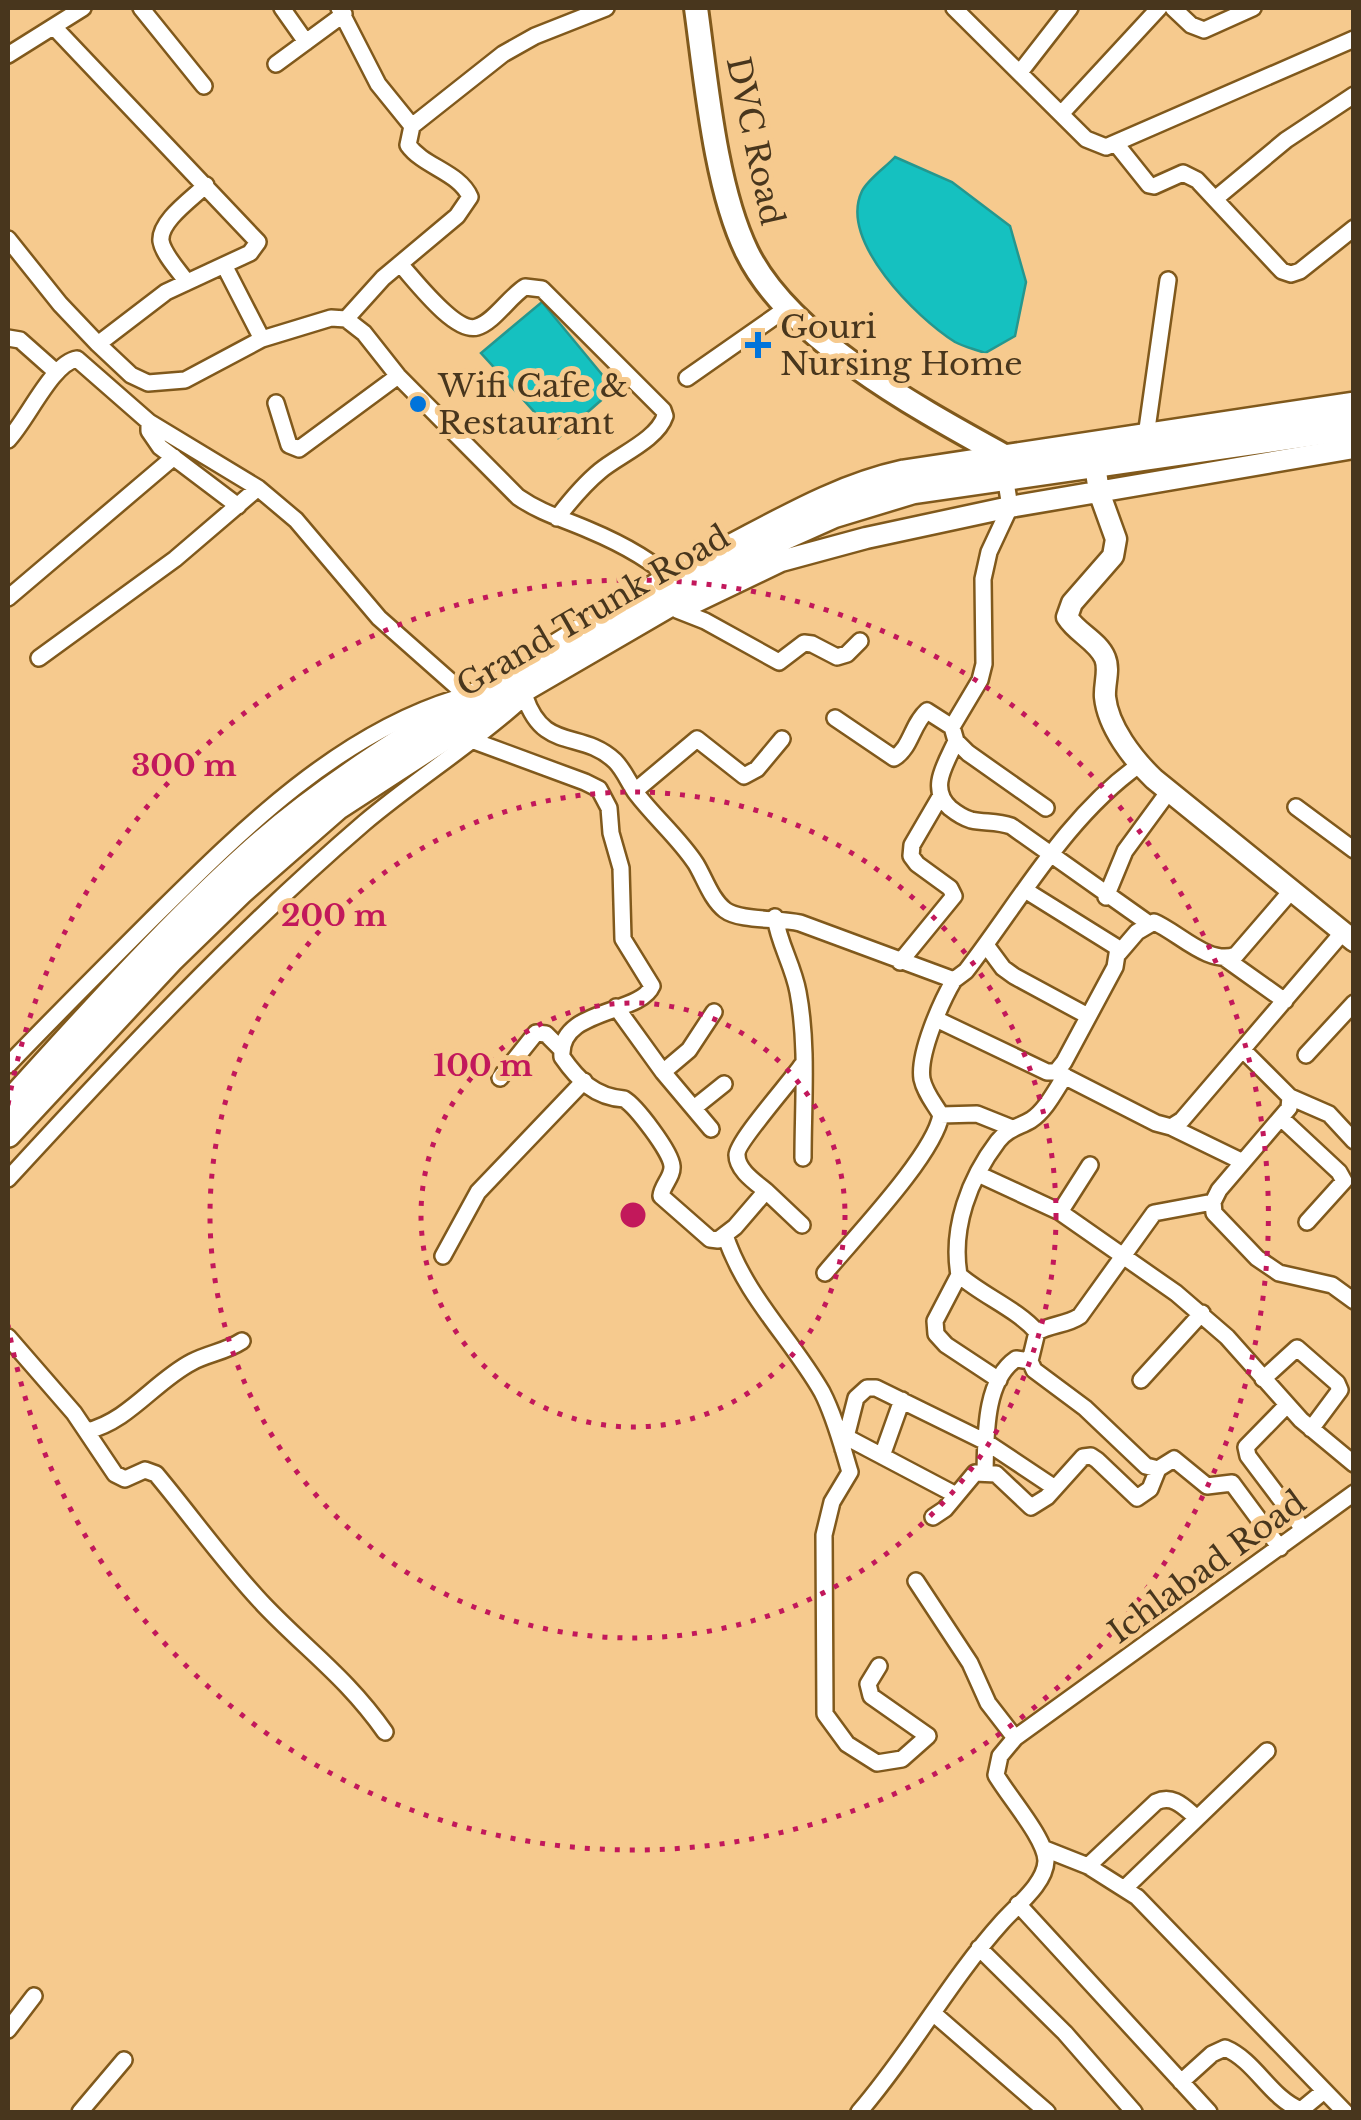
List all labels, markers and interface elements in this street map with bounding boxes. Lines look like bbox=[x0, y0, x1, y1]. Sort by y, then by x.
street label: DVC Road bbox=[718, 53, 792, 229]
place label: Gouri Nursing Home bbox=[780, 307, 1023, 384]
marker: Gouri Nursing Home bbox=[745, 332, 771, 358]
place label: Wifi Cafe & Restaurant bbox=[437, 366, 628, 443]
marker: Wifi Cafe & Restaurant bbox=[407, 393, 429, 415]
street label: Grand Trunk Road bbox=[449, 517, 737, 705]
text: 300 m bbox=[131, 747, 237, 784]
text: 200 m bbox=[281, 897, 387, 934]
text: 100 m bbox=[433, 1047, 533, 1084]
centre of rings bbox=[615, 1197, 651, 1233]
street label: Ichlabad Road bbox=[1100, 1482, 1314, 1652]

